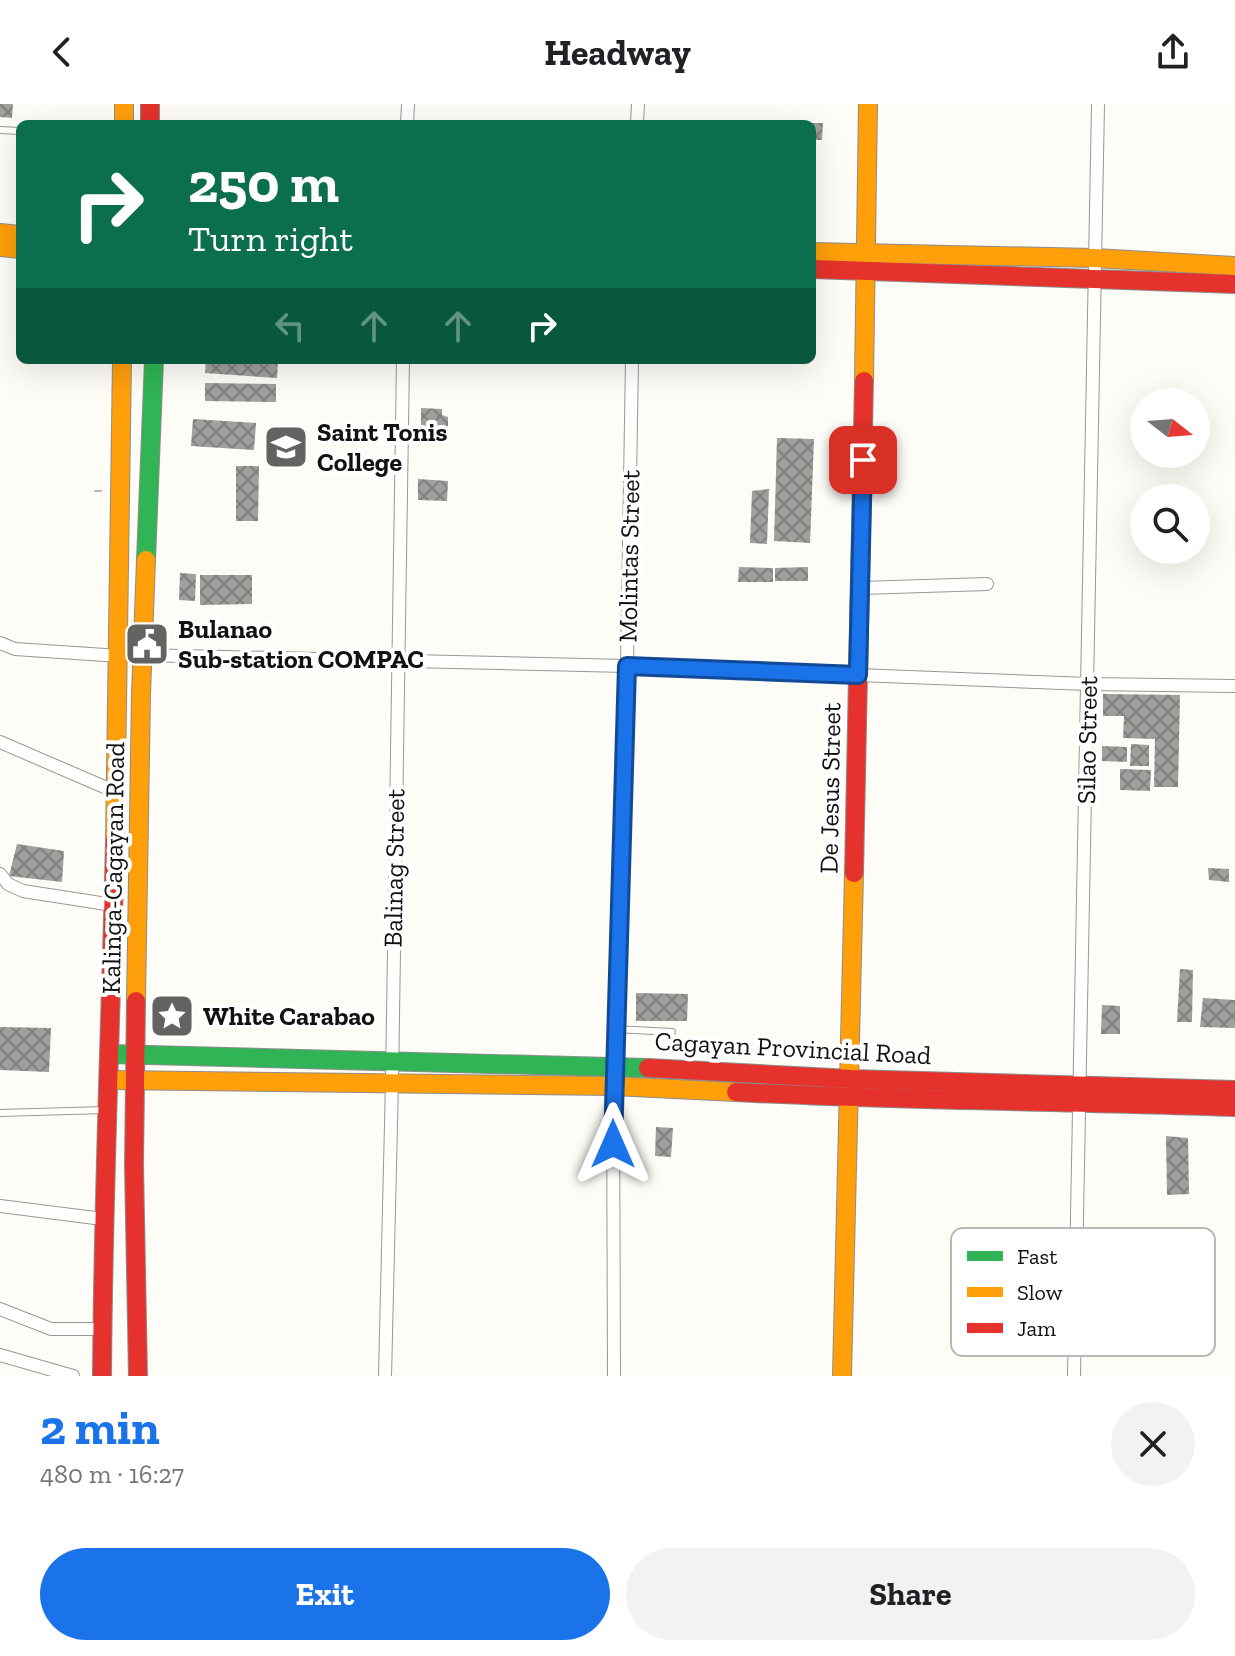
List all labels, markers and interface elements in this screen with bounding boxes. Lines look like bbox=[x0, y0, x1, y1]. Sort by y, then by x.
icon: back bbox=[40, 30, 84, 74]
icon: share bbox=[1151, 30, 1195, 74]
text: Headway bbox=[544, 31, 691, 74]
text: 250 m bbox=[188, 149, 339, 216]
icon: right bbox=[56, 152, 160, 256]
text: Turn right bbox=[188, 217, 353, 260]
icon: left bbox=[268, 304, 312, 348]
icon: ahead bbox=[352, 304, 396, 348]
icon: ahead bbox=[436, 304, 480, 348]
icon: right bbox=[520, 304, 564, 348]
north arrow bbox=[1130, 388, 1210, 468]
map controls bbox=[1130, 388, 1210, 564]
place label: Saint Tonis College bbox=[317, 416, 448, 478]
school or university icon: Saint Tonis College bbox=[262, 423, 310, 471]
pin bbox=[829, 426, 897, 494]
icon: arrive bbox=[841, 438, 885, 482]
street label: Molintas Street bbox=[611, 469, 647, 643]
button: search bbox=[1130, 484, 1210, 564]
place label: Bulanao Sub-station COMPAC bbox=[178, 613, 424, 675]
public building icon: Bulanao Sub-station COMPAC bbox=[123, 620, 171, 668]
street label: Silao Street bbox=[1070, 675, 1104, 804]
street label: De Jesus Street bbox=[813, 702, 847, 874]
street label: Kalinga-Cagayan Road bbox=[95, 742, 131, 994]
street label: Balinag Street bbox=[377, 788, 411, 948]
place icon: White Carabao bbox=[148, 992, 196, 1040]
place label: White Carabao bbox=[203, 1000, 375, 1032]
street label: Cagayan Provincial Road bbox=[654, 1025, 932, 1071]
position arrow bbox=[571, 1102, 655, 1186]
legend bbox=[951, 1228, 1215, 1356]
text: Fast bbox=[1017, 1243, 1058, 1270]
text: Slow bbox=[1017, 1279, 1063, 1306]
text: Jam bbox=[1017, 1315, 1056, 1342]
text: 2 min bbox=[40, 1399, 160, 1456]
button: close bbox=[1111, 1402, 1195, 1486]
text: 480 m · 16:27 bbox=[40, 1458, 184, 1490]
button: Exit bbox=[40, 1548, 610, 1640]
button: Share bbox=[626, 1548, 1195, 1640]

